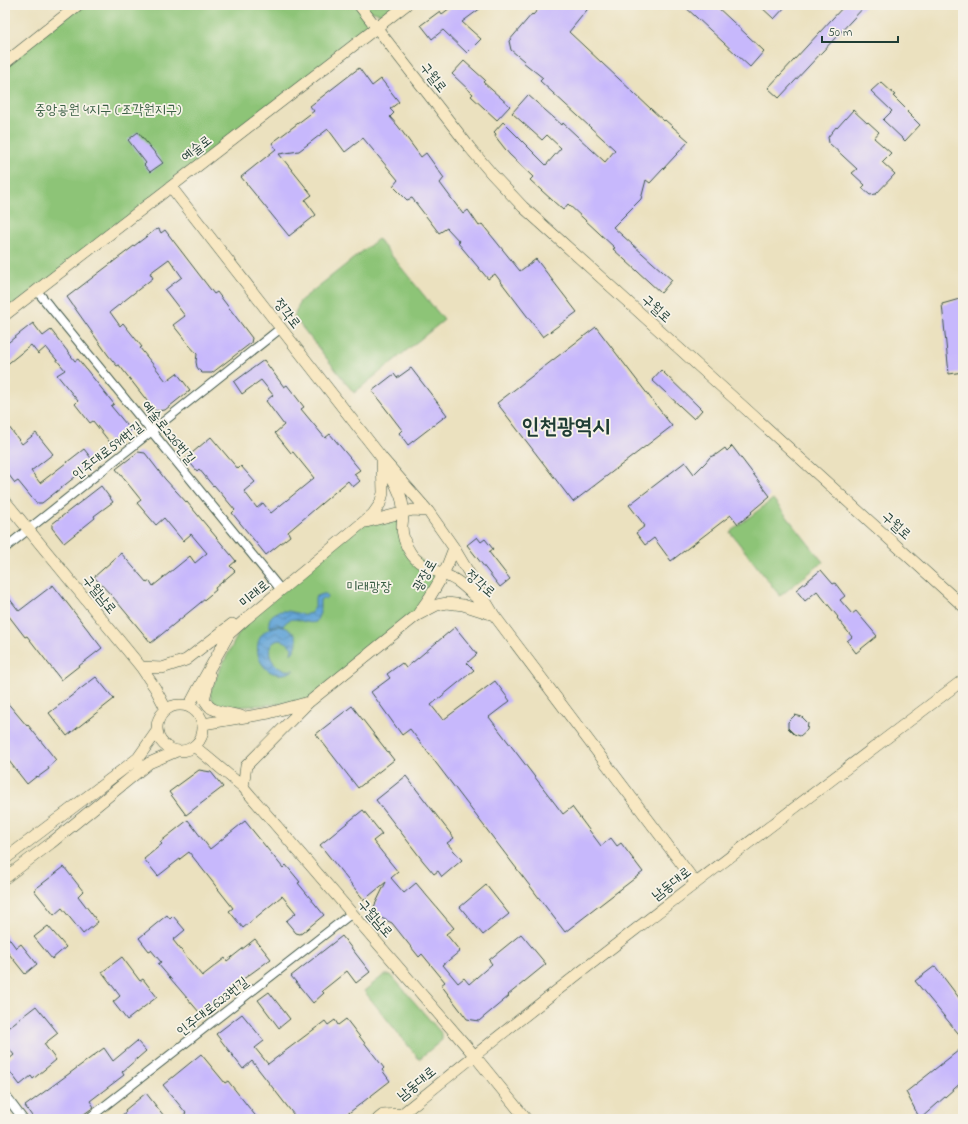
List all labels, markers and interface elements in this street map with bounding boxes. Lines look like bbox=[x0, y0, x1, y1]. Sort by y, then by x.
scale bar bbox=[822, 18, 898, 44]
text: 50 m bbox=[828, 24, 852, 42]
street label: 구월로 bbox=[414, 58, 451, 98]
park label: 중앙공원 4지구 (조각원지구) bbox=[35, 100, 181, 121]
street label: 예술로 bbox=[177, 131, 217, 168]
street label: 구월로 bbox=[636, 290, 676, 328]
street label: 정각로 bbox=[268, 294, 305, 334]
street label: 예술로226번길 bbox=[136, 397, 200, 470]
district label: 인천광역시 bbox=[522, 412, 610, 444]
street label: 인주대로591번길 bbox=[68, 417, 148, 485]
street label: 구월로 bbox=[876, 507, 916, 545]
street label: 광장로 bbox=[408, 556, 443, 596]
street label: 정각로 bbox=[460, 565, 500, 603]
street label: 구월남로 bbox=[76, 571, 121, 619]
street label: 미래로 bbox=[235, 575, 275, 613]
park label: 미래광장 bbox=[346, 577, 392, 598]
street label: 남동대로 bbox=[648, 862, 696, 906]
street label: 구월남로 bbox=[352, 895, 398, 943]
street label: 인주대로623번길 bbox=[172, 972, 254, 1042]
street label: 남동대로 bbox=[393, 1062, 441, 1107]

